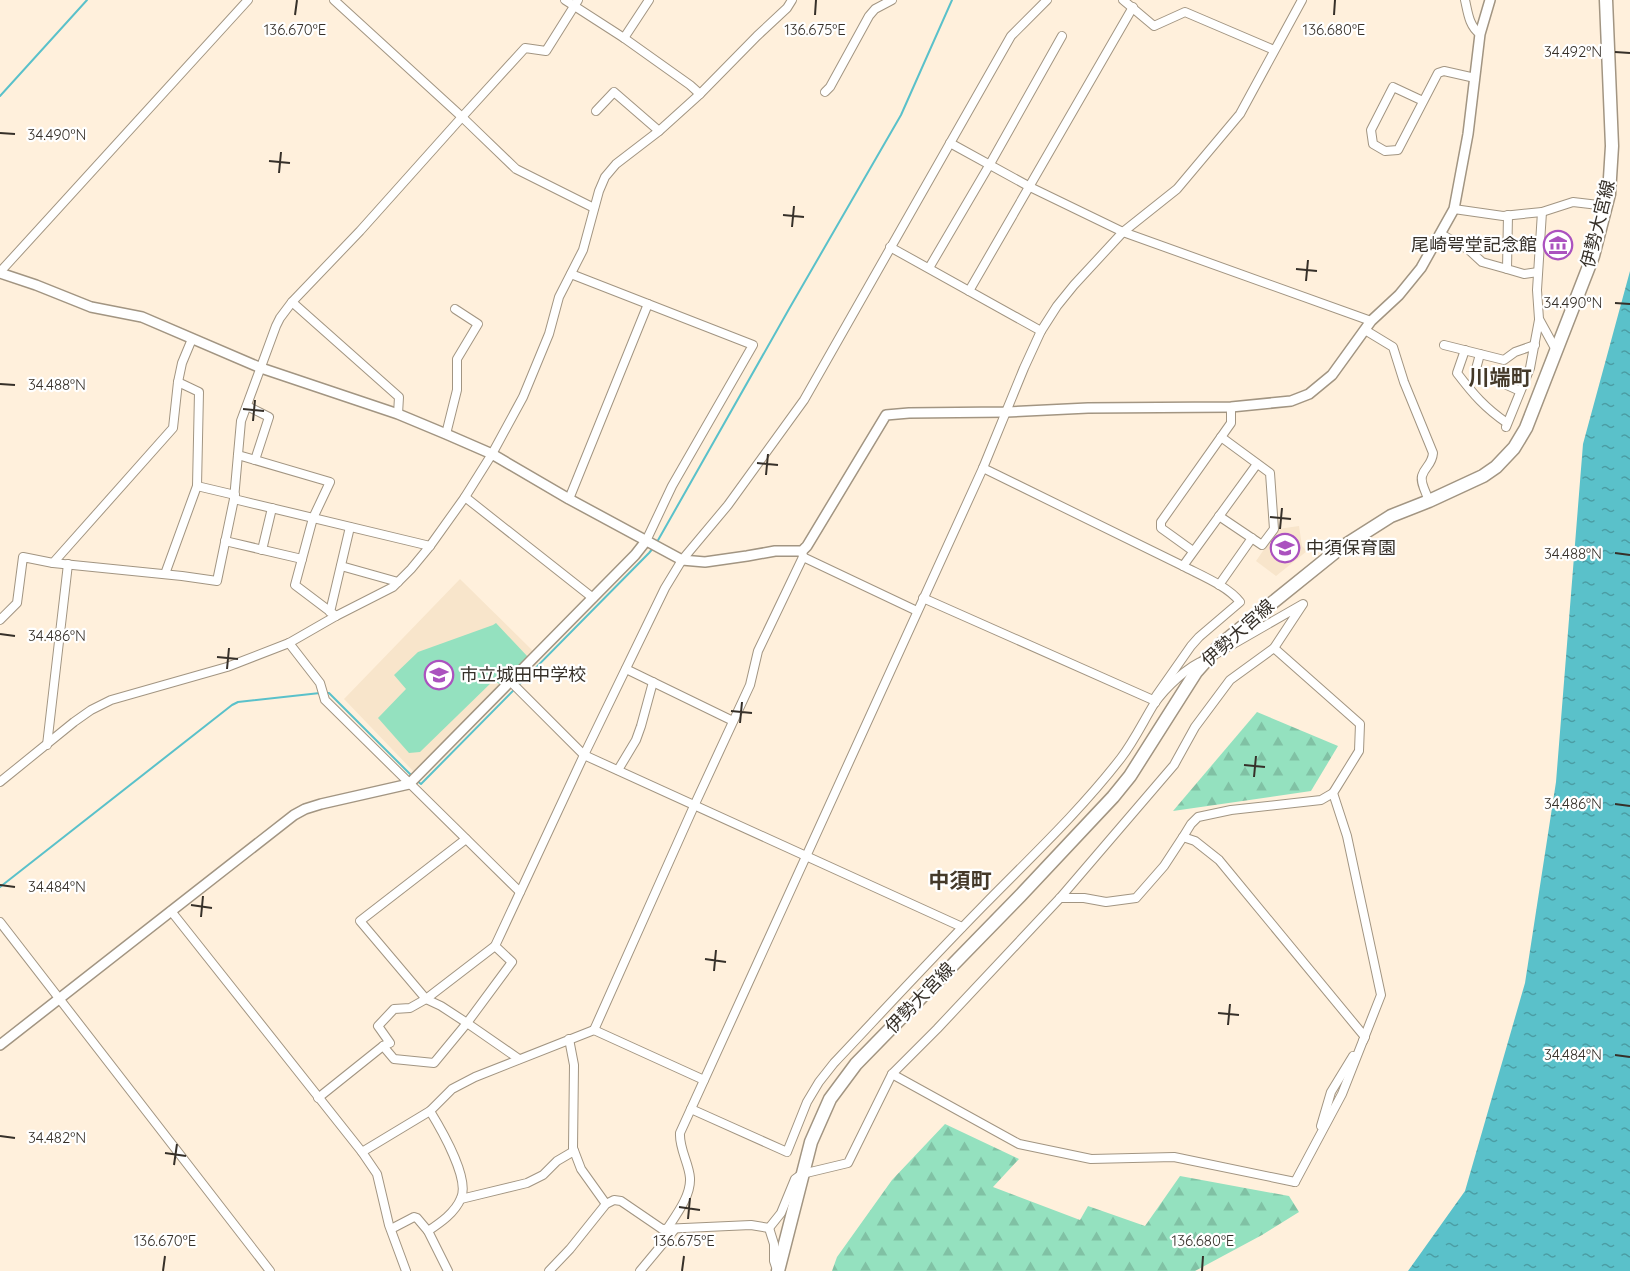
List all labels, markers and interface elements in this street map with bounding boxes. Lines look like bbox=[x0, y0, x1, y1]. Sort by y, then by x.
text: 136.670°E bbox=[264, 20, 326, 39]
text: 136.675°E bbox=[784, 20, 846, 39]
text: 136.680°E bbox=[1303, 20, 1365, 39]
text: 34.492°N bbox=[1544, 42, 1602, 61]
text: 34.490°N bbox=[28, 125, 86, 144]
street label: 伊勢大宮線 bbox=[1575, 177, 1620, 270]
museum icon: 尾崎咢堂記念館 bbox=[1542, 229, 1574, 261]
place label: 尾崎咢堂記念館 bbox=[1411, 233, 1537, 256]
text: 34.490°N bbox=[1544, 293, 1602, 312]
district label: 川端町 bbox=[1469, 364, 1532, 390]
text: 34.488°N bbox=[28, 375, 86, 394]
school or university icon: 中須保育園 bbox=[1269, 532, 1301, 564]
place label: 中須保育園 bbox=[1306, 536, 1396, 559]
text: 34.488°N bbox=[1544, 544, 1602, 563]
street label: 伊勢大宮線 bbox=[1197, 594, 1279, 671]
text: 34.486°N bbox=[28, 626, 86, 645]
school or university icon: 市立城田中学校 bbox=[423, 659, 455, 691]
place label: 市立城田中学校 bbox=[460, 663, 586, 686]
text: 34.486°N bbox=[1544, 794, 1602, 813]
district label: 中須町 bbox=[929, 867, 992, 893]
text: 34.484°N bbox=[28, 877, 86, 896]
street label: 伊勢大宮線 bbox=[880, 957, 959, 1038]
text: 34.484°N bbox=[1544, 1045, 1602, 1064]
text: 34.482°N bbox=[28, 1128, 86, 1147]
text: 136.670°E bbox=[134, 1231, 196, 1250]
text: 136.675°E bbox=[653, 1231, 715, 1250]
text: 136.680°E bbox=[1172, 1231, 1234, 1250]

